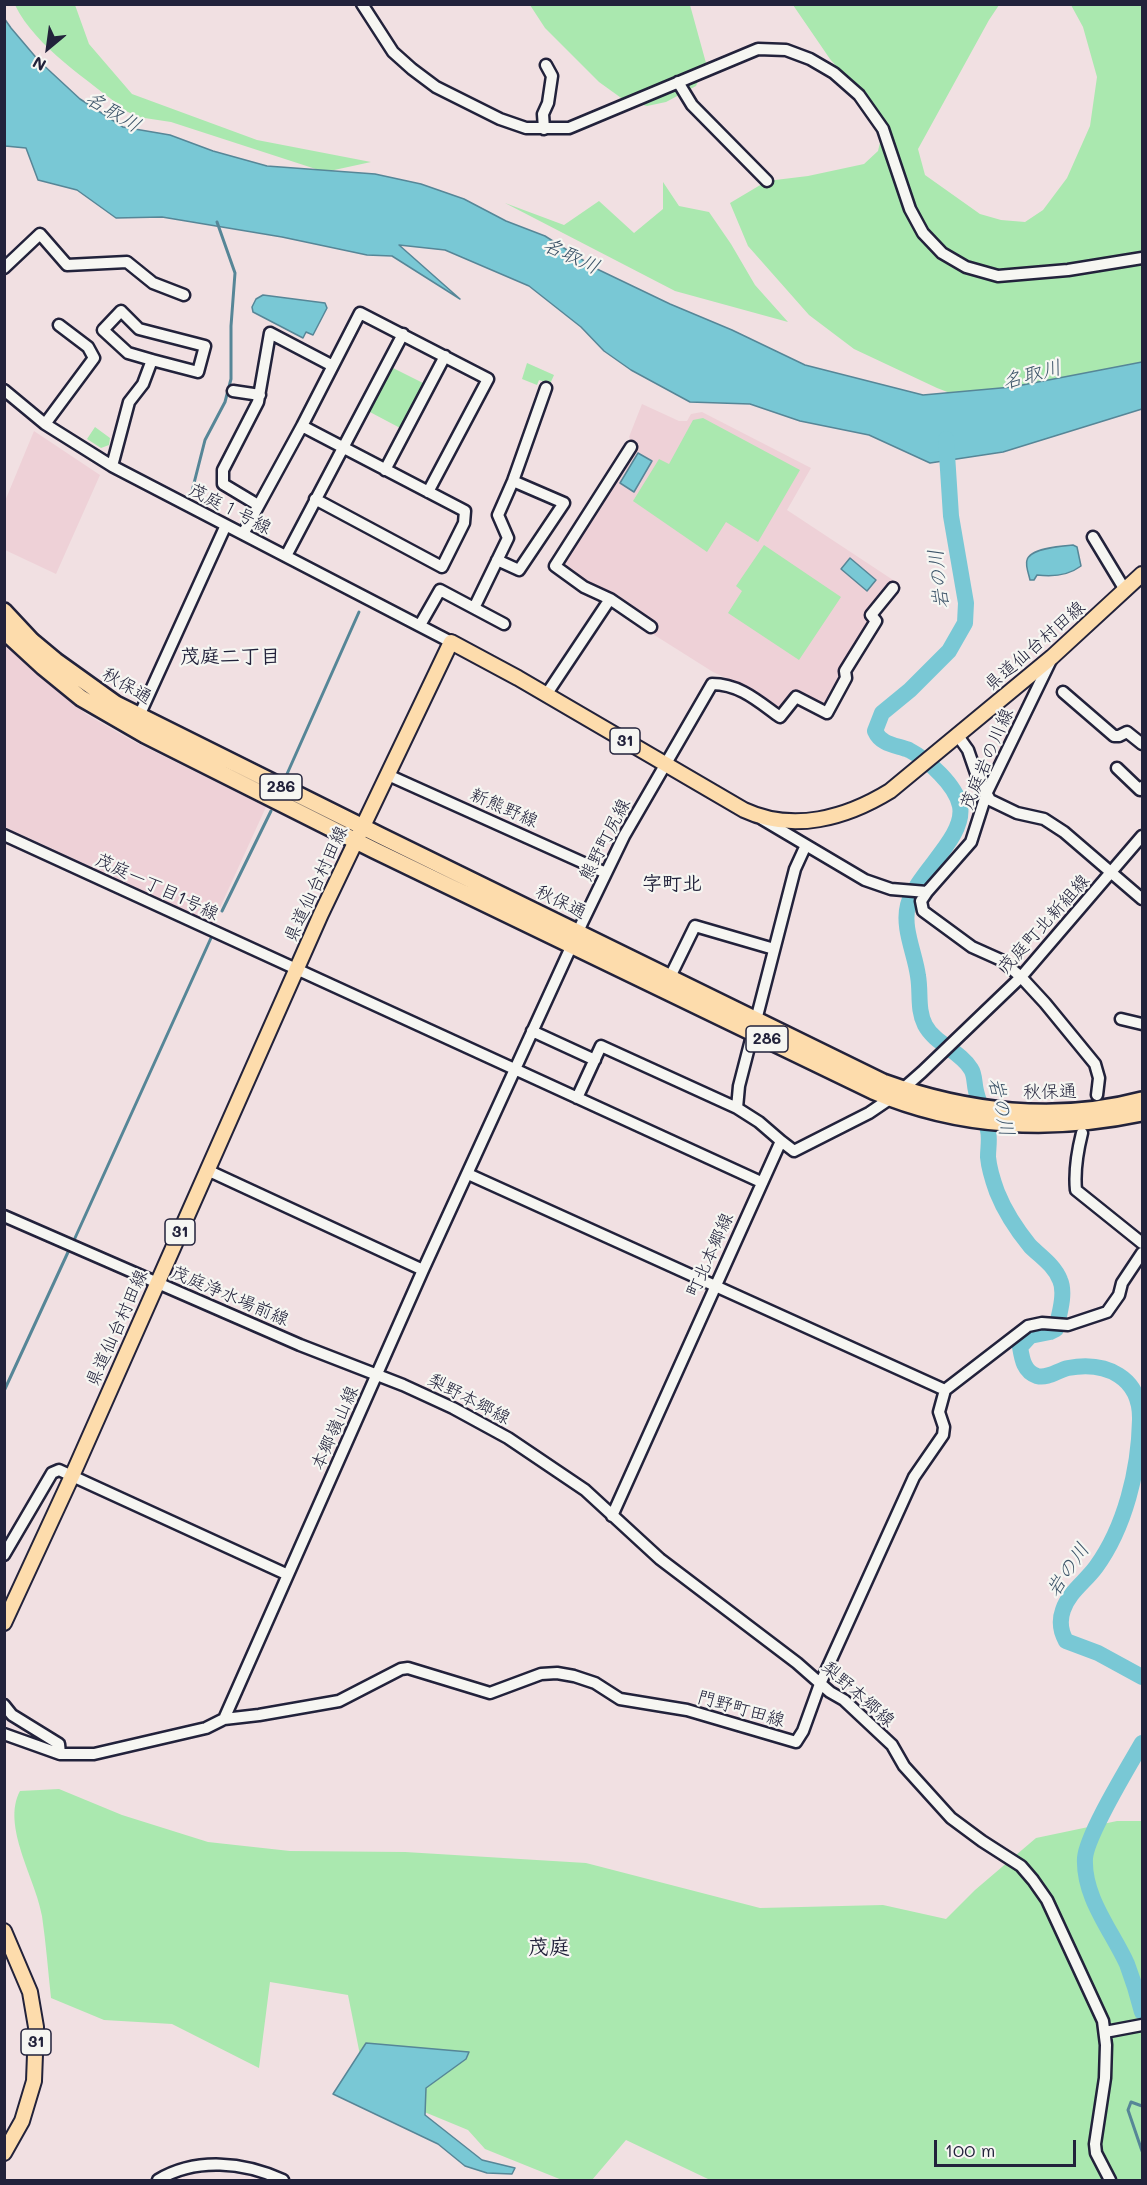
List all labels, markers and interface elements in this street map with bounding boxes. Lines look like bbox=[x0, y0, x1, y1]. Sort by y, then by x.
north arrow bbox=[18, 18, 78, 78]
text: N bbox=[29, 52, 49, 76]
water label: 名取川 bbox=[81, 86, 145, 138]
water label: 名取川 bbox=[539, 232, 603, 280]
water label: 名取川 bbox=[1000, 356, 1064, 394]
street label: 茂庭１号線 bbox=[185, 479, 275, 539]
water label: 岩の川 bbox=[924, 548, 954, 610]
street label: 県道仙台村田線 bbox=[980, 597, 1090, 695]
district label: 茂庭二丁目 bbox=[180, 645, 280, 669]
street label: 秋保通 bbox=[98, 663, 156, 709]
street label: 茂庭岩の川線 bbox=[956, 705, 1018, 813]
road number: 31 bbox=[610, 728, 640, 754]
road number: 286 bbox=[260, 774, 302, 800]
street label: 新熊野線 bbox=[467, 783, 541, 833]
street label: 熊野町尻線 bbox=[575, 795, 635, 885]
street label: 県道仙台村田線 bbox=[280, 822, 352, 946]
street label: 茂庭一丁目1号線 bbox=[92, 849, 222, 925]
street label: 茂庭町北新組線 bbox=[994, 870, 1094, 978]
district label: 字町北 bbox=[642, 872, 702, 896]
street label: 秋保通 bbox=[532, 880, 590, 924]
road number: 286 bbox=[746, 1026, 788, 1052]
water label: 岩の川 bbox=[983, 1075, 1019, 1139]
street label: 秋保通 bbox=[1023, 1081, 1077, 1103]
street label: 町北本郷線 bbox=[682, 1209, 738, 1301]
road number: 31 bbox=[165, 1219, 195, 1245]
street label: 茂庭浄水場前線 bbox=[168, 1261, 292, 1331]
street label: 県道仙台村田線 bbox=[82, 1266, 152, 1390]
street label: 梨野本郷線 bbox=[424, 1369, 514, 1429]
street label: 本郷嶺山線 bbox=[307, 1382, 363, 1474]
water label: 岩の川 bbox=[1041, 1538, 1095, 1602]
street label: 梨野本郷線 bbox=[817, 1656, 899, 1732]
street label: 門野町田線 bbox=[695, 1686, 787, 1732]
district label: 茂庭 bbox=[528, 1935, 570, 1961]
road number: 31 bbox=[21, 2029, 51, 2055]
scale bar bbox=[937, 2128, 1080, 2166]
text: 100 m bbox=[945, 2138, 995, 2162]

